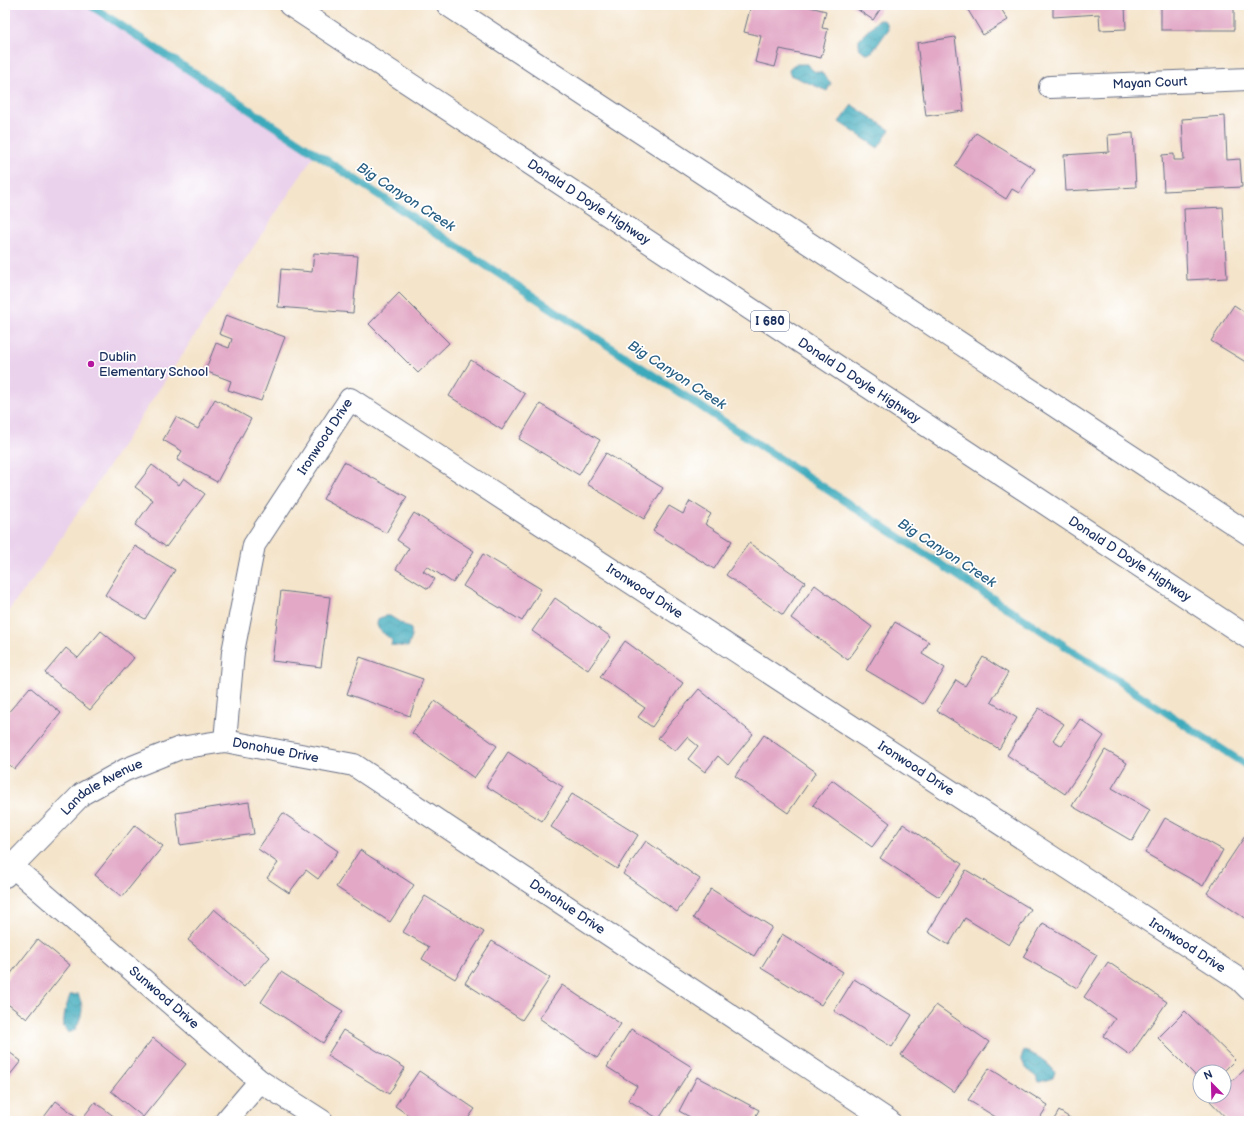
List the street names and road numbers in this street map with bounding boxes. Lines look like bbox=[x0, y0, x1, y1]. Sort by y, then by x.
street label: Mayan Court bbox=[1112, 73, 1188, 92]
street label: Donald D Doyle Highway bbox=[524, 156, 653, 249]
road number: I 680 bbox=[751, 311, 789, 331]
street label: Donald D Doyle Highway bbox=[795, 334, 924, 427]
street label: Ironwood Drive bbox=[294, 395, 356, 478]
street label: Donald D Doyle Highway bbox=[1065, 513, 1194, 605]
street label: Ironwood Drive bbox=[603, 561, 686, 622]
street label: Donohue Drive bbox=[231, 735, 320, 766]
street label: Ironwood Drive bbox=[875, 738, 957, 799]
street label: Landale Avenue bbox=[58, 756, 145, 819]
street label: Donohue Drive bbox=[526, 876, 608, 938]
street label: Ironwood Drive bbox=[1146, 915, 1229, 976]
street label: Sunwood Drive bbox=[126, 963, 202, 1033]

